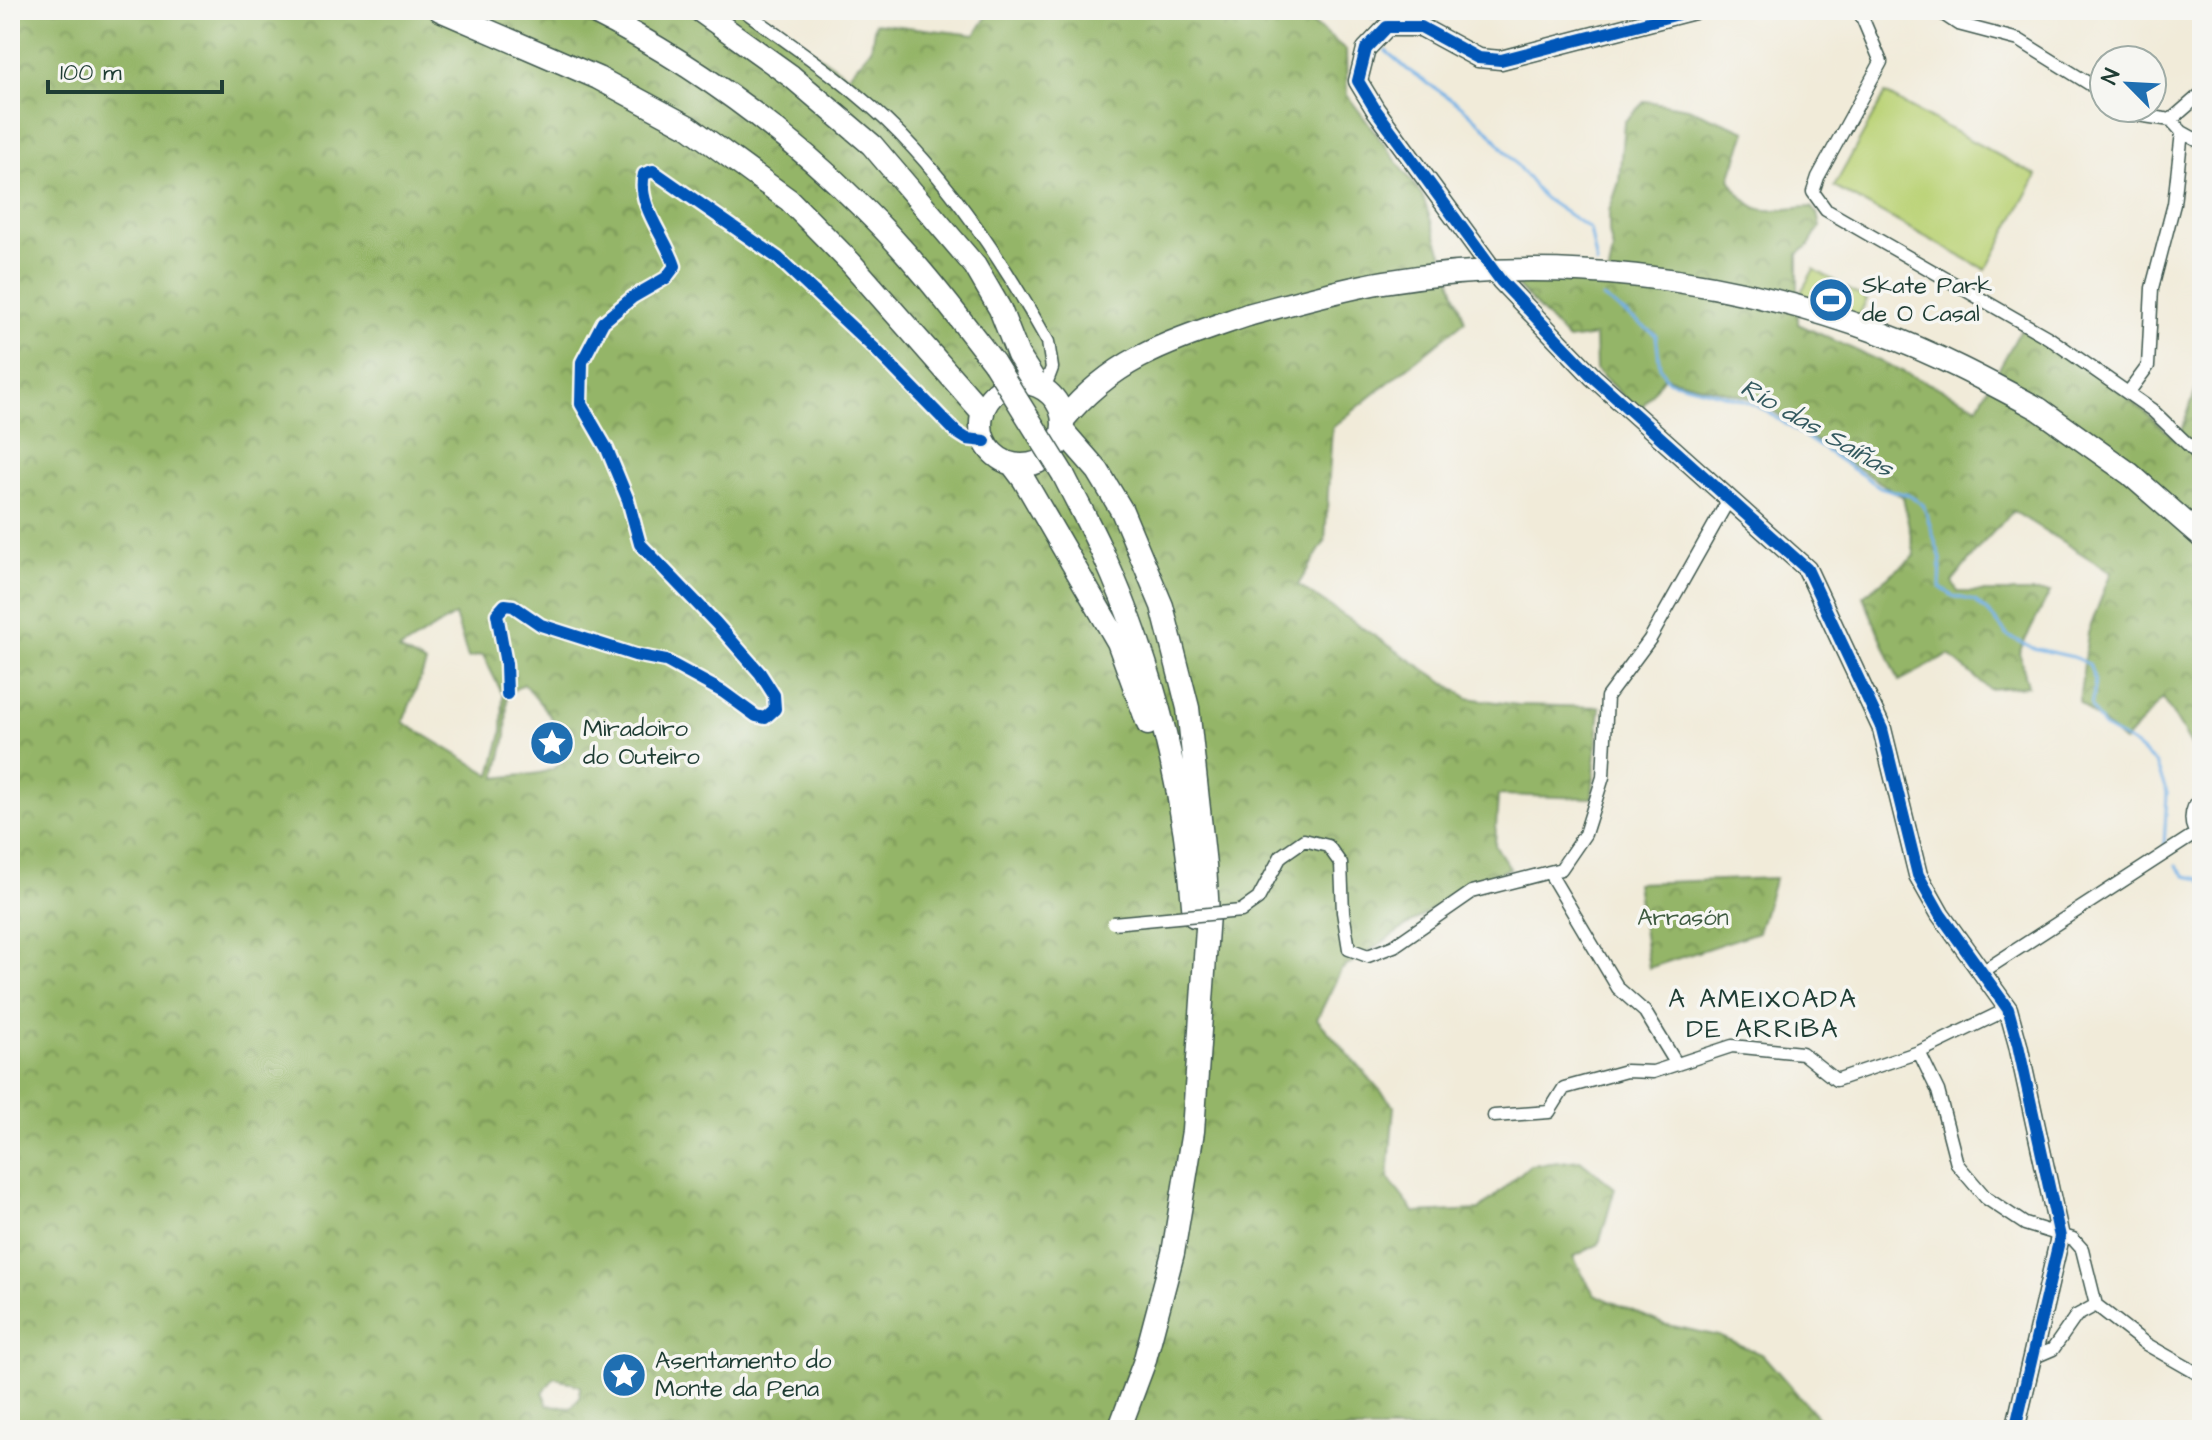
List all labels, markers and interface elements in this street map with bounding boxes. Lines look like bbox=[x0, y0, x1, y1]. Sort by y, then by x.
scale bar bbox=[48, 44, 222, 94]
north arrow bbox=[2088, 44, 2168, 124]
text: 100 m bbox=[60, 56, 122, 90]
text: N bbox=[2094, 64, 2128, 89]
place label: Skate Park de O Casal bbox=[1862, 269, 1992, 331]
sports icon: Skate Park de O Casal bbox=[1807, 276, 1855, 324]
water label: Río das Saíñas bbox=[1734, 370, 1902, 487]
place label: Miradoiro do Outeiro bbox=[583, 712, 700, 774]
place icon: Miradoiro do Outeiro bbox=[528, 719, 576, 767]
park label: Arrasón bbox=[1637, 901, 1729, 935]
district label: A AMEIXOADA DE ARRIBA bbox=[1668, 981, 1858, 1047]
place label: Asentamento do Monte da Pena bbox=[655, 1344, 832, 1406]
place icon: Asentamento do Monte da Pena bbox=[600, 1351, 648, 1399]

